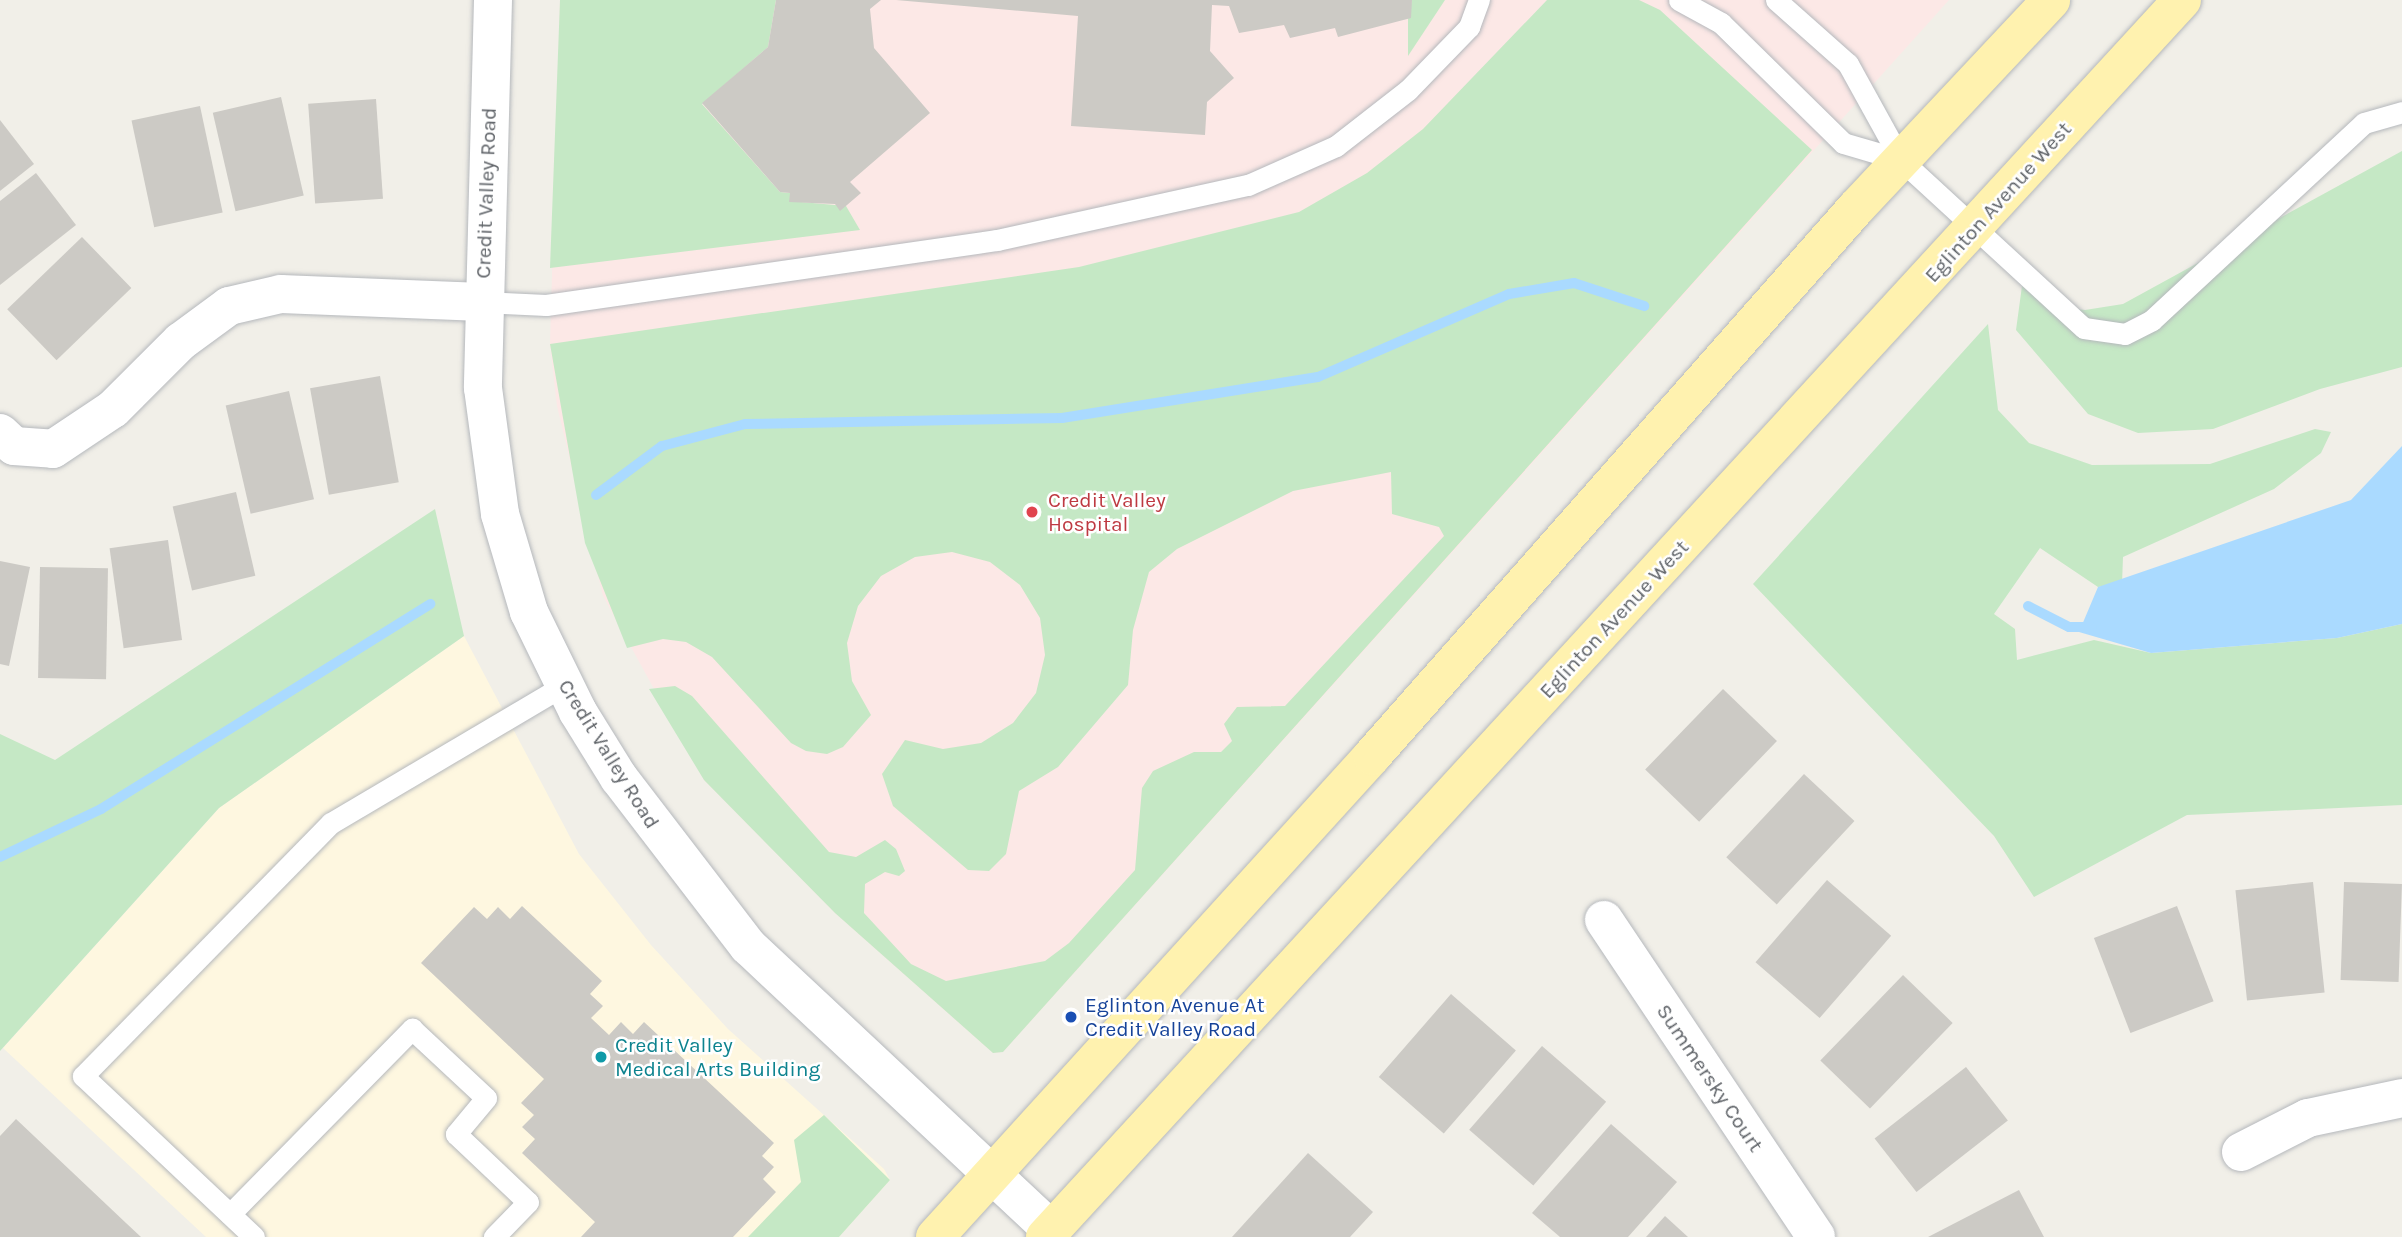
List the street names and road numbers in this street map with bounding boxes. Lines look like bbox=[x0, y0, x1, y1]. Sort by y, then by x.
street label: Credit Valley Road bbox=[470, 107, 502, 279]
street label: Eglinton Avenue West bbox=[1919, 116, 2077, 288]
street label: Eglinton Avenue West bbox=[1534, 535, 1694, 703]
street label: Credit Valley Road bbox=[553, 675, 665, 833]
street label: Summersky Court bbox=[1651, 999, 1769, 1157]

